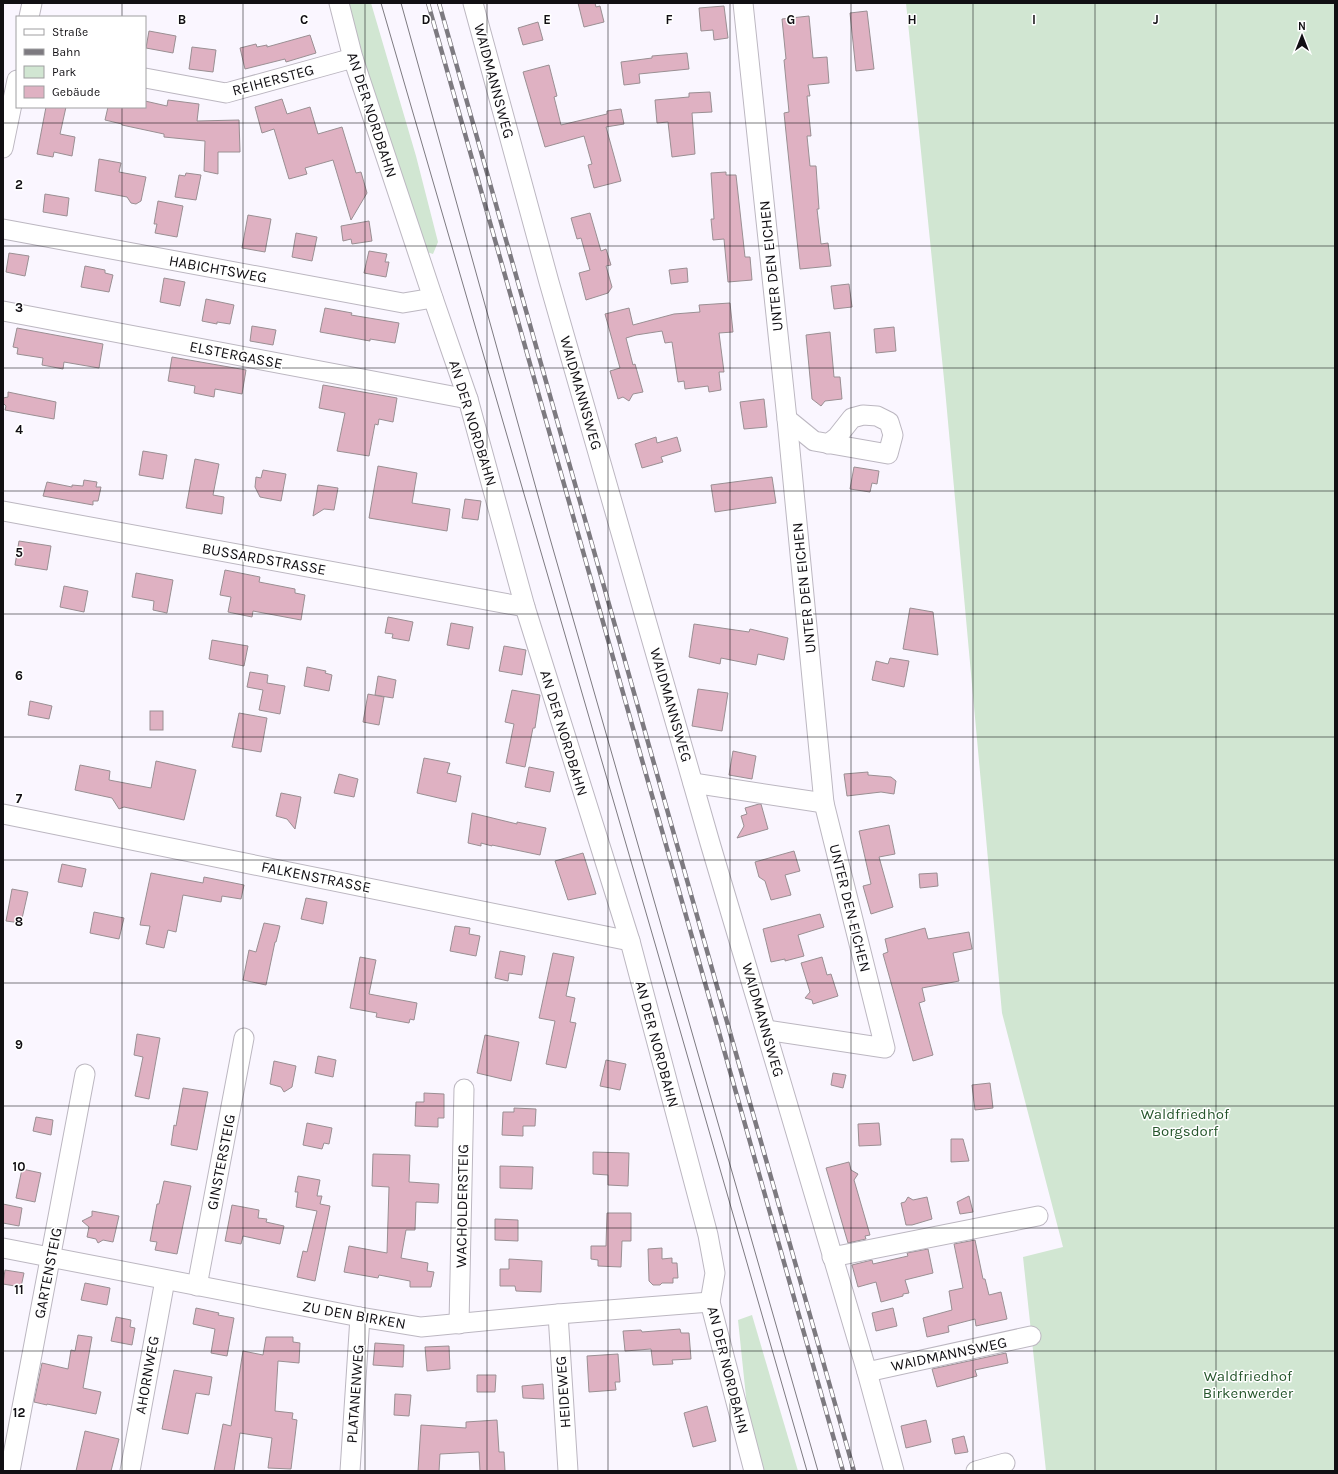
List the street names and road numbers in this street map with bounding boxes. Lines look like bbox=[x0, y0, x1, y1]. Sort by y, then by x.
street label: WAIDMANNSWEG bbox=[470, 22, 518, 140]
street label: AN DER NORDBAHN bbox=[343, 50, 401, 180]
street label: REIHERSTEG bbox=[230, 60, 316, 100]
street label: UNTER DEN EICHEN bbox=[755, 200, 787, 332]
street label: HABICHTSWEG bbox=[167, 252, 269, 286]
street label: WAIDMANNSWEG bbox=[556, 334, 606, 452]
street label: ELSTERGASSE bbox=[188, 337, 284, 373]
street label: AN DER NORDBAHN bbox=[445, 358, 501, 488]
street label: UNTER DEN EICHEN bbox=[788, 522, 820, 654]
street label: BUSSARDSTRASSE bbox=[200, 539, 328, 579]
street label: WAIDMANNSWEG bbox=[646, 646, 696, 764]
street label: AN DER NORDBAHN bbox=[536, 668, 592, 798]
street label: UNTER DEN EICHEN bbox=[825, 842, 875, 974]
street label: FALKENSTRASSE bbox=[260, 858, 372, 896]
street label: WAIDMANNSWEG bbox=[738, 961, 788, 1079]
street label: AN DER NORDBAHN bbox=[631, 979, 683, 1109]
street label: GINSTERSTEIG bbox=[203, 1113, 239, 1211]
street label: WACHOLDERSTEIG bbox=[452, 1144, 472, 1268]
street label: GARTENSTEIG bbox=[30, 1226, 66, 1320]
street label: ZU DEN BIRKEN bbox=[301, 1297, 407, 1333]
street label: AN DER NORDBAHN bbox=[703, 1304, 753, 1436]
street label: WAIDMANNSWEG bbox=[889, 1333, 1009, 1375]
street label: AHORNWEG bbox=[131, 1334, 163, 1416]
street label: PLATANENWEG bbox=[343, 1344, 367, 1444]
street label: HEIDEWEG bbox=[551, 1355, 575, 1429]

